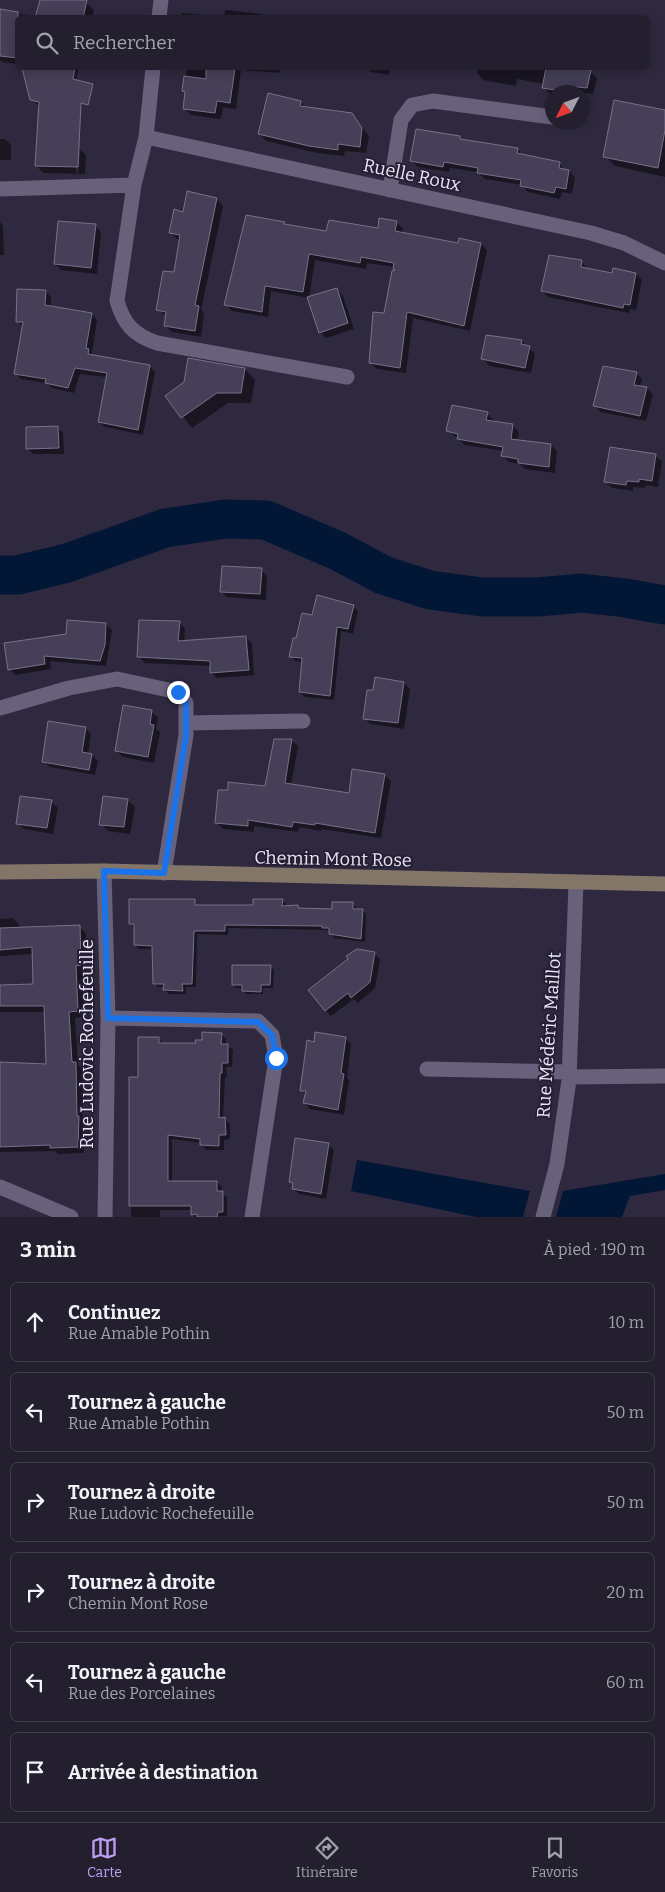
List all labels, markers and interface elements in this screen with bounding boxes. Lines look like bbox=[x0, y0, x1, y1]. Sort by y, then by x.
search box bbox=[15, 15, 650, 70]
icon: search bbox=[33, 29, 61, 57]
text: Rechercher bbox=[73, 31, 175, 54]
north arrow bbox=[545, 85, 590, 130]
street label: Ruelle Roux bbox=[361, 154, 463, 196]
route end bbox=[167, 681, 190, 704]
street label: Chemin Mont Rose bbox=[254, 847, 412, 871]
street label: Rue Ludovic Rochefeuille bbox=[76, 939, 98, 1149]
street label: Rue Médéric Maillot bbox=[532, 951, 566, 1119]
route start bbox=[265, 1047, 288, 1070]
text: 3 min bbox=[20, 1237, 76, 1263]
text: À pied · 190 m bbox=[544, 1240, 645, 1259]
text: Continuez bbox=[68, 1301, 161, 1324]
icon: ahead bbox=[21, 1308, 49, 1336]
text: 10 m bbox=[609, 1313, 644, 1332]
text: Rue Amable Pothin bbox=[68, 1324, 210, 1343]
text: Tournez à gauche bbox=[68, 1391, 226, 1414]
icon: left bbox=[21, 1398, 49, 1426]
text: 50 m bbox=[607, 1403, 644, 1422]
text: Rue Amable Pothin bbox=[68, 1414, 210, 1433]
text: Tournez à droite bbox=[68, 1481, 215, 1504]
icon: right bbox=[21, 1488, 49, 1516]
text: 50 m bbox=[607, 1493, 644, 1512]
text: Rue Ludovic Rochefeuille bbox=[68, 1504, 254, 1523]
text: Tournez à droite bbox=[68, 1571, 215, 1594]
icon: right bbox=[21, 1578, 49, 1606]
text: 20 m bbox=[607, 1583, 644, 1602]
text: Chemin Mont Rose bbox=[68, 1594, 208, 1613]
text: Tournez à gauche bbox=[68, 1661, 226, 1684]
icon: left bbox=[21, 1668, 49, 1696]
text: 60 m bbox=[606, 1673, 644, 1692]
text: Rue des Porcelaines bbox=[68, 1684, 216, 1703]
icon: arrive bbox=[21, 1758, 49, 1786]
text: Arrivée à destination bbox=[68, 1761, 258, 1784]
tab: Carte bbox=[87, 1834, 122, 1881]
tab: Itinéraire bbox=[296, 1834, 358, 1881]
tab: Favoris bbox=[531, 1834, 578, 1881]

